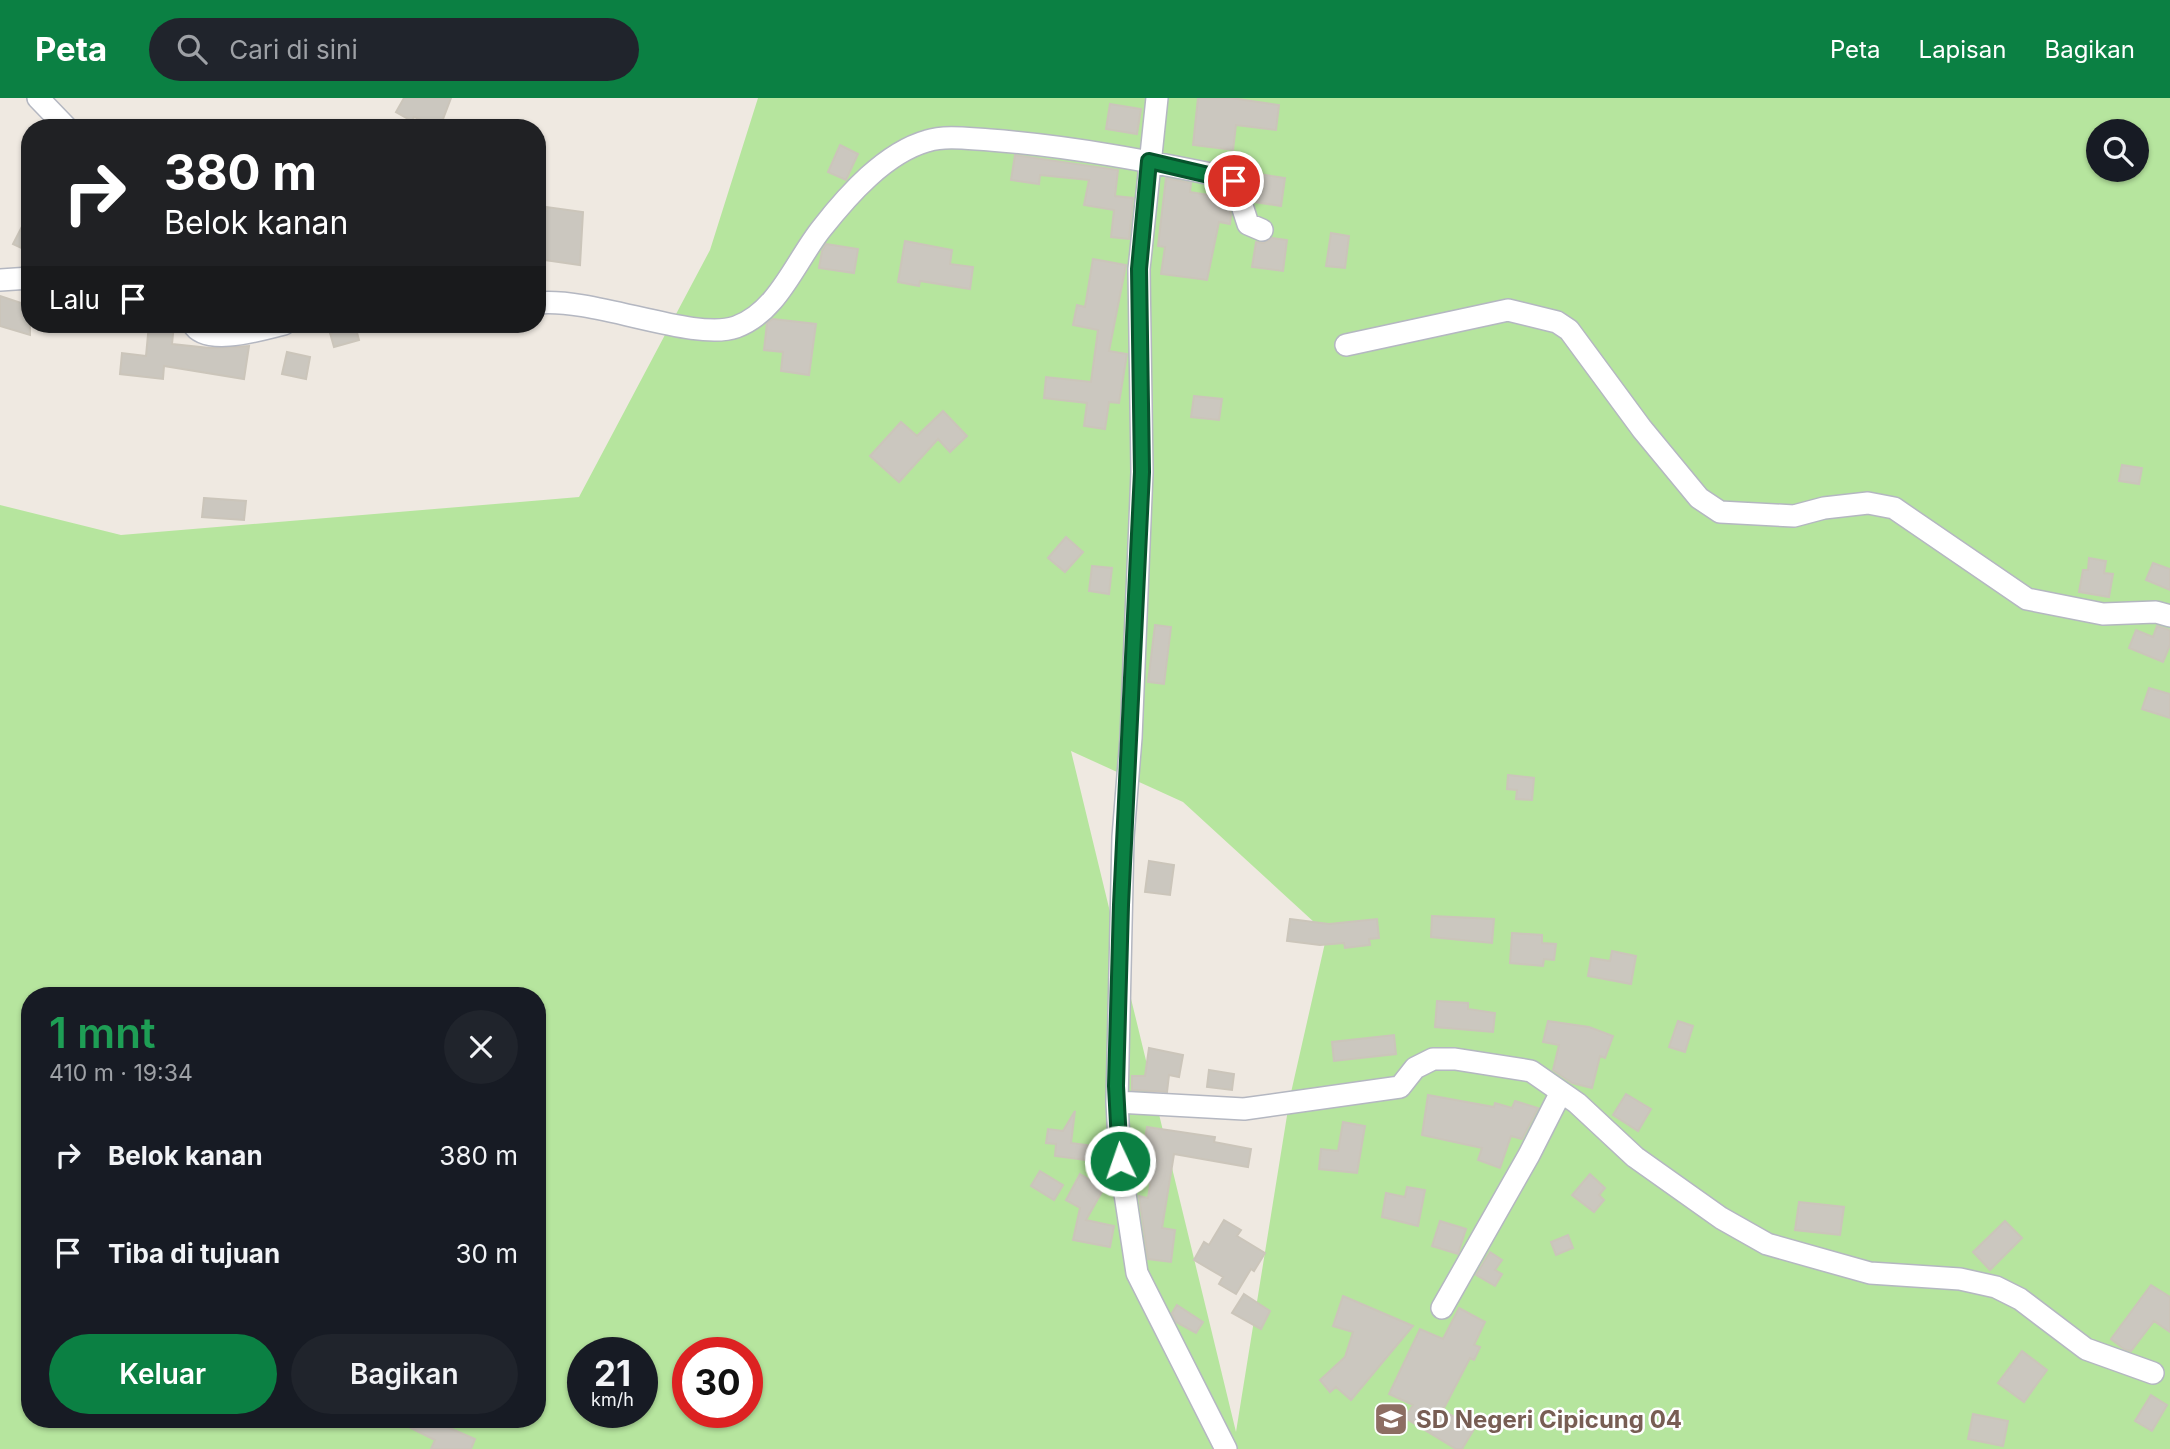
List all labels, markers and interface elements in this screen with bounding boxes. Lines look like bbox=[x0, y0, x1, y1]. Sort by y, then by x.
search box bbox=[149, 18, 639, 81]
text: Peta bbox=[35, 29, 107, 69]
icon: search bbox=[173, 30, 211, 68]
text: Cari di sini bbox=[229, 34, 358, 65]
text: Peta bbox=[1830, 35, 1881, 64]
text: Lapisan bbox=[1919, 35, 2006, 64]
text: Bagikan bbox=[2044, 35, 2135, 64]
map controls bbox=[2086, 119, 2149, 182]
button: search bbox=[2086, 119, 2149, 182]
text: 380 m bbox=[164, 143, 317, 202]
icon: right bbox=[49, 147, 140, 238]
pin bbox=[1204, 151, 1264, 211]
icon: arrive bbox=[1215, 162, 1253, 200]
text: Belok kanan bbox=[164, 203, 348, 242]
icon: arrive bbox=[114, 280, 152, 318]
text: Lalu bbox=[49, 284, 100, 315]
text: 1 mnt bbox=[49, 1007, 156, 1058]
button: close bbox=[444, 1010, 518, 1084]
text: 410 m · 19:34 bbox=[49, 1059, 193, 1087]
position arrow bbox=[1083, 1124, 1157, 1198]
icon: right bbox=[49, 1136, 87, 1174]
text: Belok kanan bbox=[108, 1140, 263, 1171]
text: 380 m bbox=[439, 1140, 518, 1171]
icon: arrive bbox=[49, 1234, 87, 1272]
text: Tiba di tujuan bbox=[108, 1238, 280, 1269]
text: 30 m bbox=[455, 1238, 518, 1269]
button: Keluar bbox=[49, 1334, 277, 1414]
button: Bagikan bbox=[291, 1334, 518, 1414]
speed limit sign: 30 bbox=[672, 1337, 763, 1428]
text: 21 bbox=[594, 1352, 631, 1394]
text: km/h bbox=[591, 1389, 634, 1410]
school or university icon: SD Negeri Cipicung 04 bbox=[1372, 1400, 1410, 1438]
place label: SD Negeri Cipicung 04 bbox=[1416, 1405, 1682, 1434]

